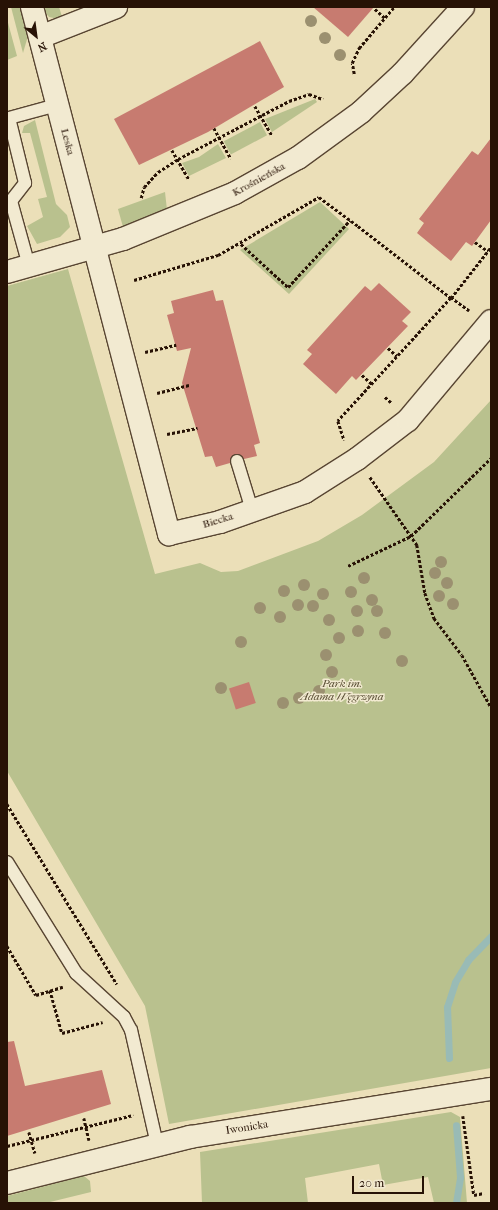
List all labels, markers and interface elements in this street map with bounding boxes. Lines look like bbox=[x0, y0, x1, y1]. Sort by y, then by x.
north arrow bbox=[16, 16, 56, 56]
text: N bbox=[35, 39, 49, 55]
street label: Leska bbox=[57, 127, 77, 157]
street label: Krośnieńska bbox=[230, 160, 288, 200]
street label: Biecka bbox=[201, 510, 235, 532]
park label: Park im. Adama Węgrzyna bbox=[301, 678, 383, 704]
street label: Iwonicka bbox=[225, 1118, 269, 1138]
scale bar bbox=[354, 1168, 426, 1194]
text: 20 m bbox=[359, 1176, 384, 1190]

